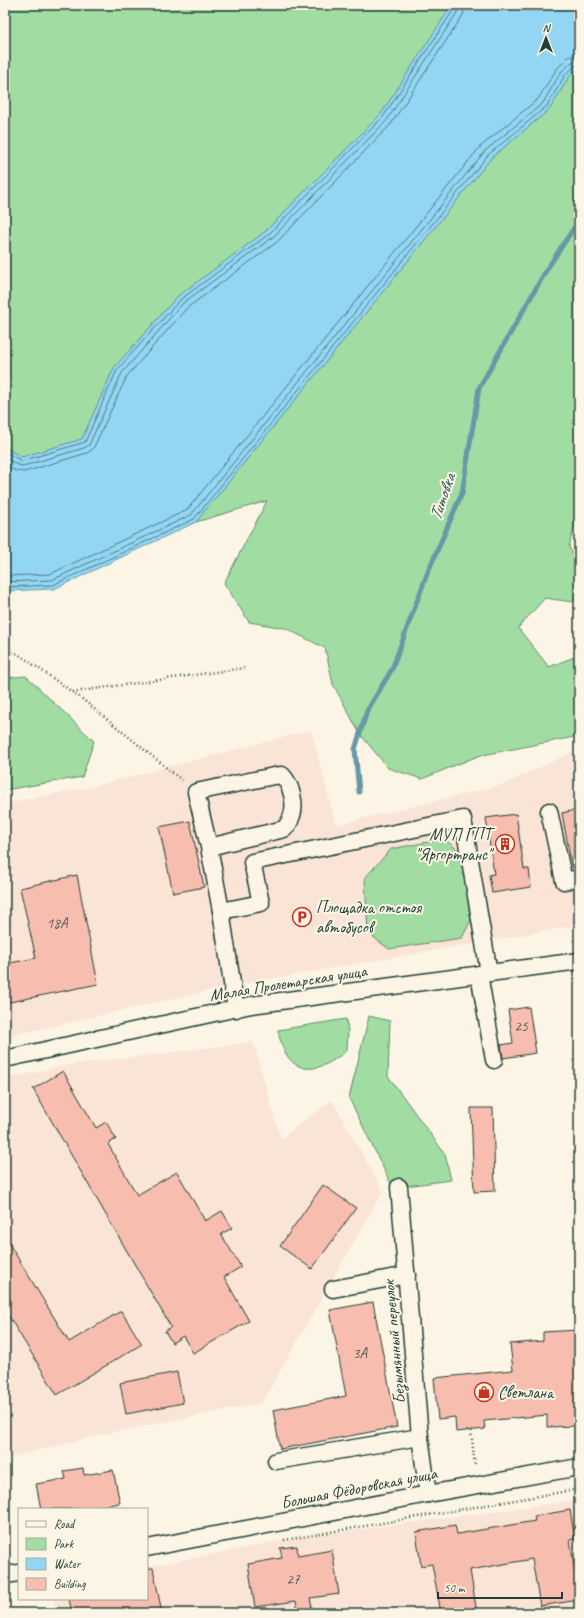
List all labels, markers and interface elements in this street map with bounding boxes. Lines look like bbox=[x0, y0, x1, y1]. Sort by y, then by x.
north arrow bbox=[526, 18, 566, 58]
text: N bbox=[543, 21, 552, 35]
water label: Титовка bbox=[424, 468, 461, 523]
place label: МУП ГПТ "Яргортранс" bbox=[415, 824, 495, 865]
building icon: МУП ГПТ "Яргортранс" bbox=[494, 833, 516, 855]
place label: Площадка отстоя автобусов bbox=[316, 897, 422, 938]
parking icon: Площадка отстоя автобусов bbox=[291, 906, 313, 928]
house number: 18А bbox=[46, 914, 69, 933]
street label: Малая Пролетарская улица bbox=[208, 960, 369, 1006]
house number: 25 bbox=[514, 1017, 529, 1036]
street label: Безымянный переулок bbox=[378, 1278, 411, 1405]
house number: 3А bbox=[353, 1344, 369, 1363]
shop icon: Светлана bbox=[473, 1381, 495, 1403]
place label: Светлана bbox=[498, 1382, 555, 1403]
street label: Большая Фёдоровская улица bbox=[279, 1462, 440, 1513]
legend bbox=[18, 1508, 148, 1600]
text: Road bbox=[54, 1516, 76, 1532]
text: Park bbox=[54, 1536, 75, 1552]
text: Water bbox=[54, 1556, 82, 1572]
house number: 27 bbox=[286, 1570, 301, 1589]
scale bar bbox=[438, 1574, 562, 1600]
text: Building bbox=[54, 1576, 86, 1592]
text: 50 m bbox=[444, 1580, 466, 1596]

